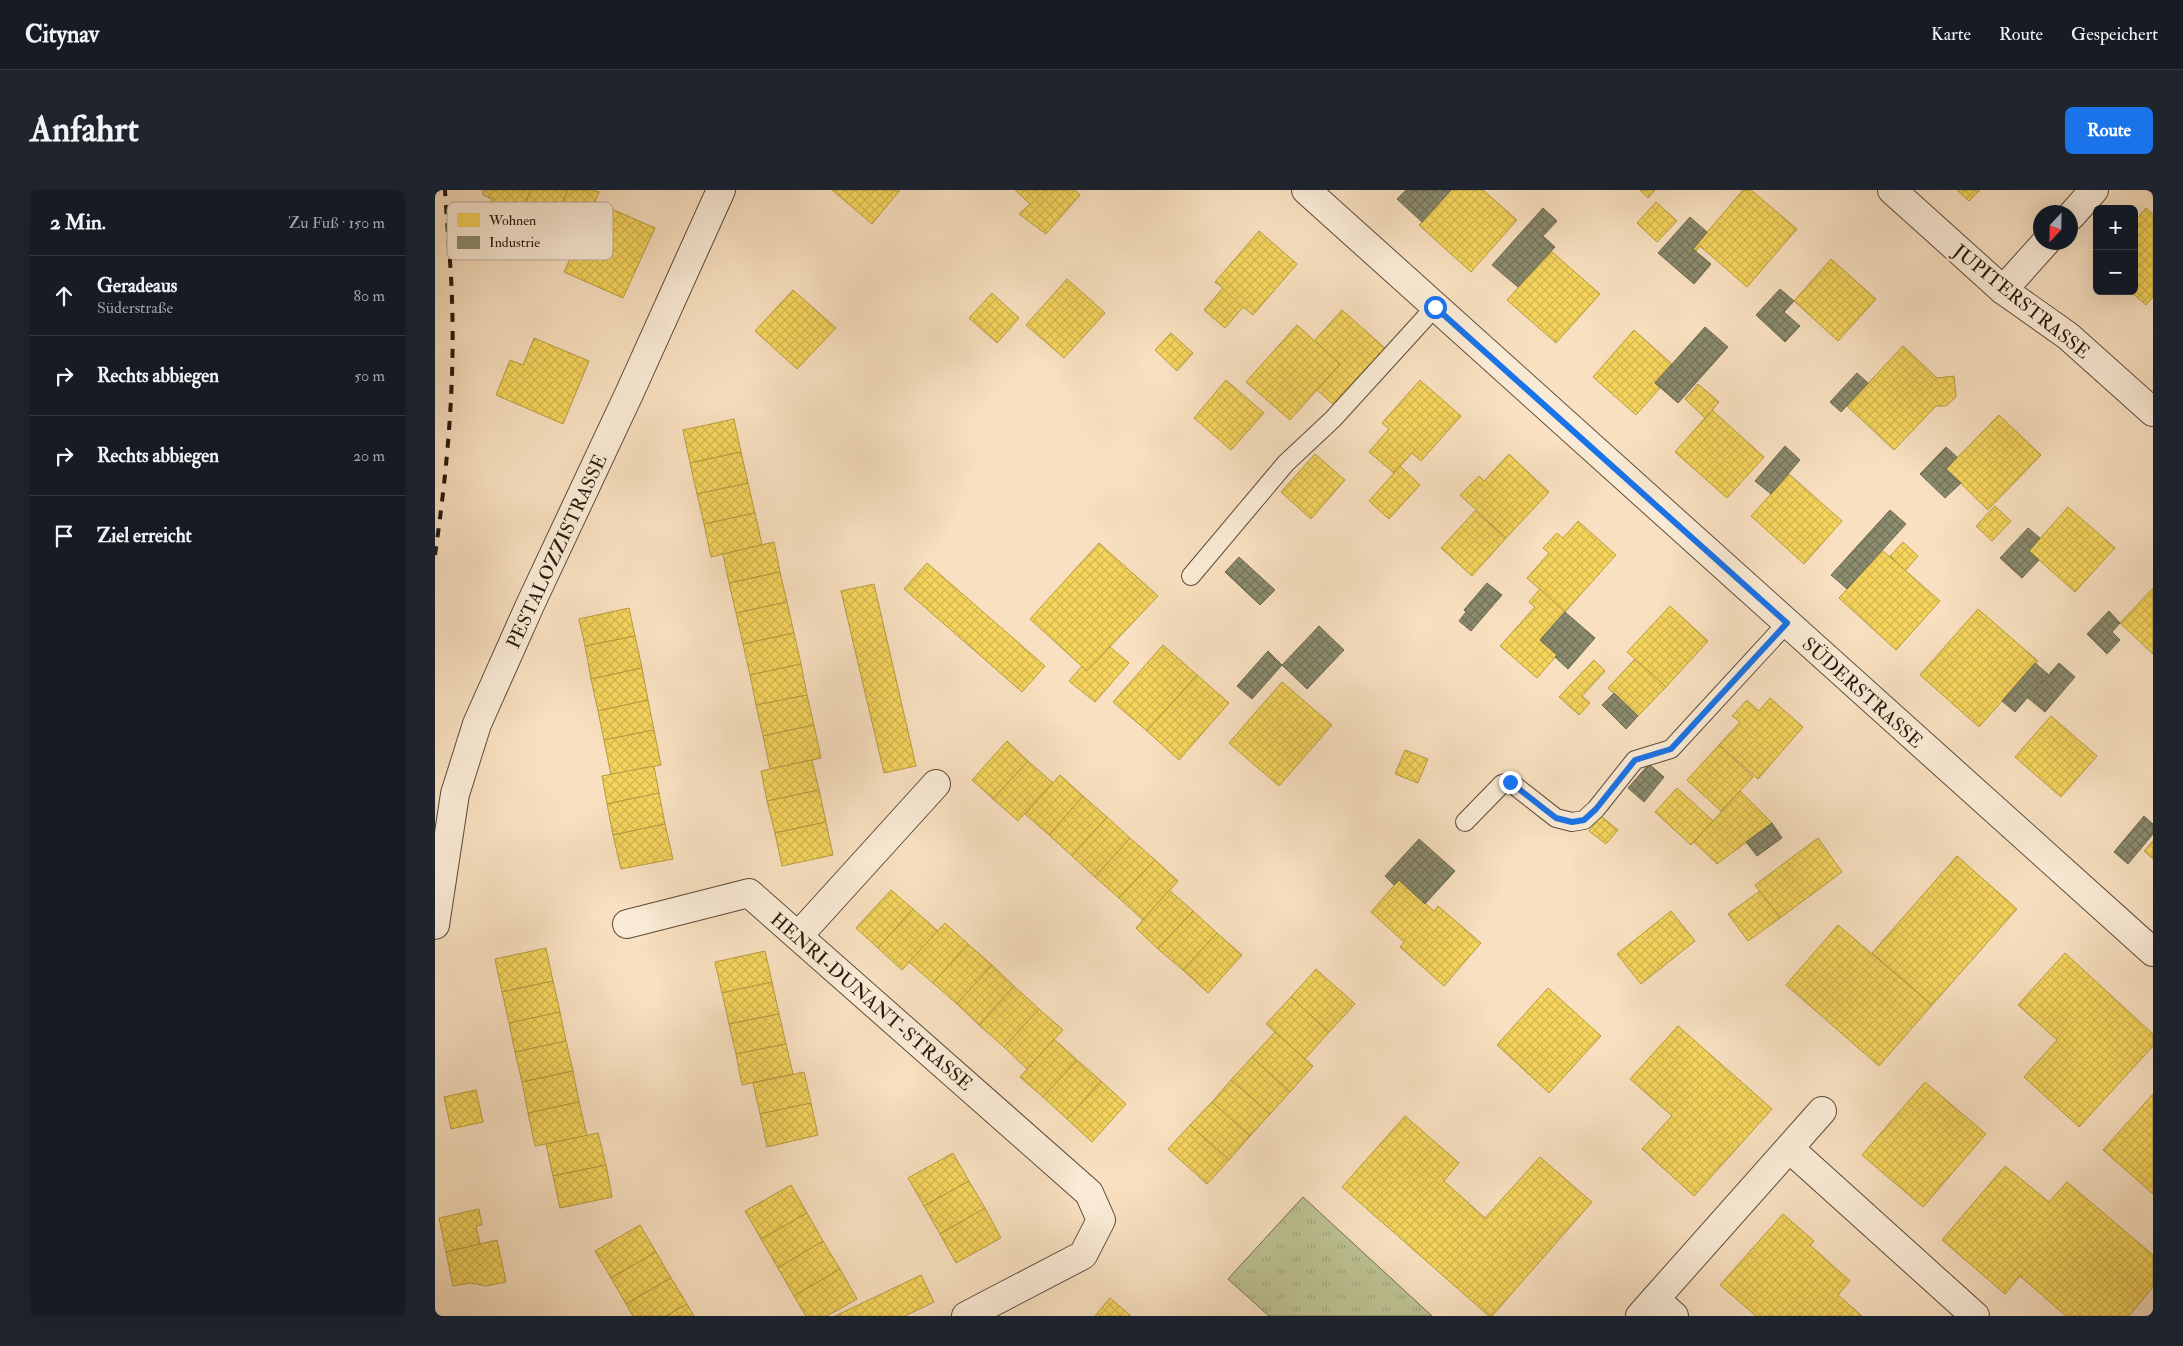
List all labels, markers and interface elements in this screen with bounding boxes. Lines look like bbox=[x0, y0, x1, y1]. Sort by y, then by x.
text: Citynav bbox=[25, 19, 99, 50]
text: Karte bbox=[1931, 23, 1971, 46]
text: Route bbox=[1999, 23, 2043, 46]
text: Gespeichert bbox=[2071, 23, 2158, 46]
button: Route bbox=[2065, 107, 2153, 154]
text: Anfahrt bbox=[30, 108, 139, 152]
legend bbox=[447, 202, 613, 260]
north arrow bbox=[2033, 205, 2078, 250]
map controls bbox=[2093, 205, 2138, 295]
button: + bbox=[2093, 205, 2138, 250]
text: 2 Min. bbox=[50, 209, 106, 236]
text: Wohnen bbox=[488, 212, 536, 229]
text: Zu Fuß · 150 m bbox=[288, 213, 385, 233]
text: Industrie bbox=[489, 234, 540, 251]
street label: JUPITERSTRASSE bbox=[1947, 239, 2095, 364]
button: − bbox=[2093, 250, 2138, 295]
text: Geradeaus bbox=[97, 274, 177, 298]
icon: ahead bbox=[50, 282, 78, 310]
text: 80 m bbox=[354, 286, 385, 306]
route start bbox=[1424, 296, 1447, 319]
text: Süderstraße bbox=[97, 298, 173, 318]
icon: right bbox=[50, 362, 78, 390]
text: Rechts abbiegen bbox=[97, 364, 219, 388]
text: 50 m bbox=[354, 366, 385, 386]
icon: right bbox=[50, 442, 78, 470]
text: Rechts abbiegen bbox=[97, 444, 219, 468]
text: 20 m bbox=[353, 446, 385, 466]
street label: PESTALOZZISTRASSE bbox=[501, 450, 613, 652]
icon: arrive bbox=[50, 522, 78, 550]
text: Ziel erreicht bbox=[97, 524, 192, 548]
street label: SÜDERSTRASSE bbox=[1797, 632, 1928, 753]
route end bbox=[1499, 771, 1522, 794]
street label: HENRI-DUNANT-STRASSE bbox=[765, 907, 978, 1096]

